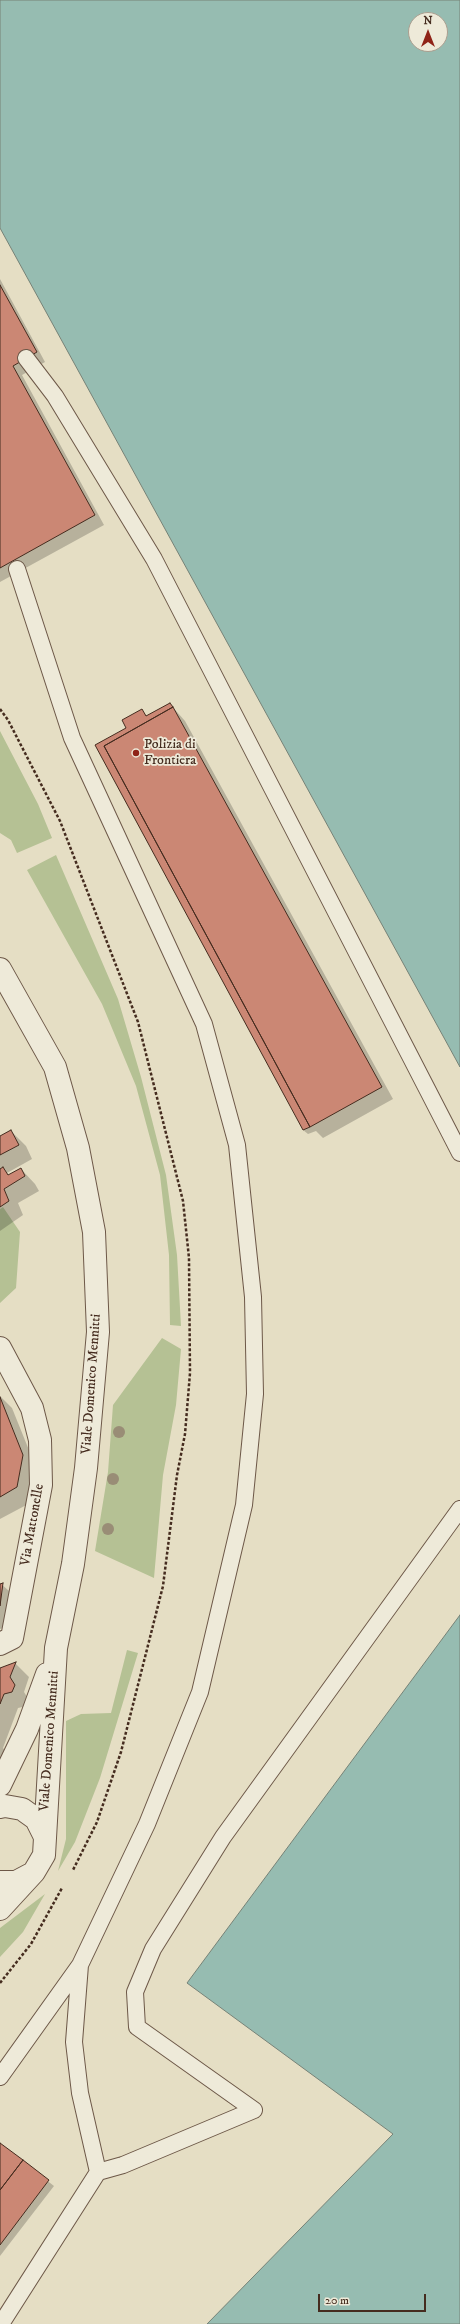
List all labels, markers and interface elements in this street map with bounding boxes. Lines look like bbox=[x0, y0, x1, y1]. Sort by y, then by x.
north arrow bbox=[408, 12, 448, 52]
text: N bbox=[423, 14, 433, 28]
place label: Polizia di Frontiera bbox=[144, 737, 196, 770]
marker: Polizia di Frontiera bbox=[131, 748, 141, 758]
street label: Viale Domenico Mennitti bbox=[79, 1313, 105, 1455]
street label: Via Mattonelle bbox=[18, 1483, 48, 1567]
street label: Viale Domenico Mennitti bbox=[37, 1670, 63, 1812]
scale bar bbox=[320, 2286, 428, 2312]
text: 20 m bbox=[325, 2293, 349, 2308]

